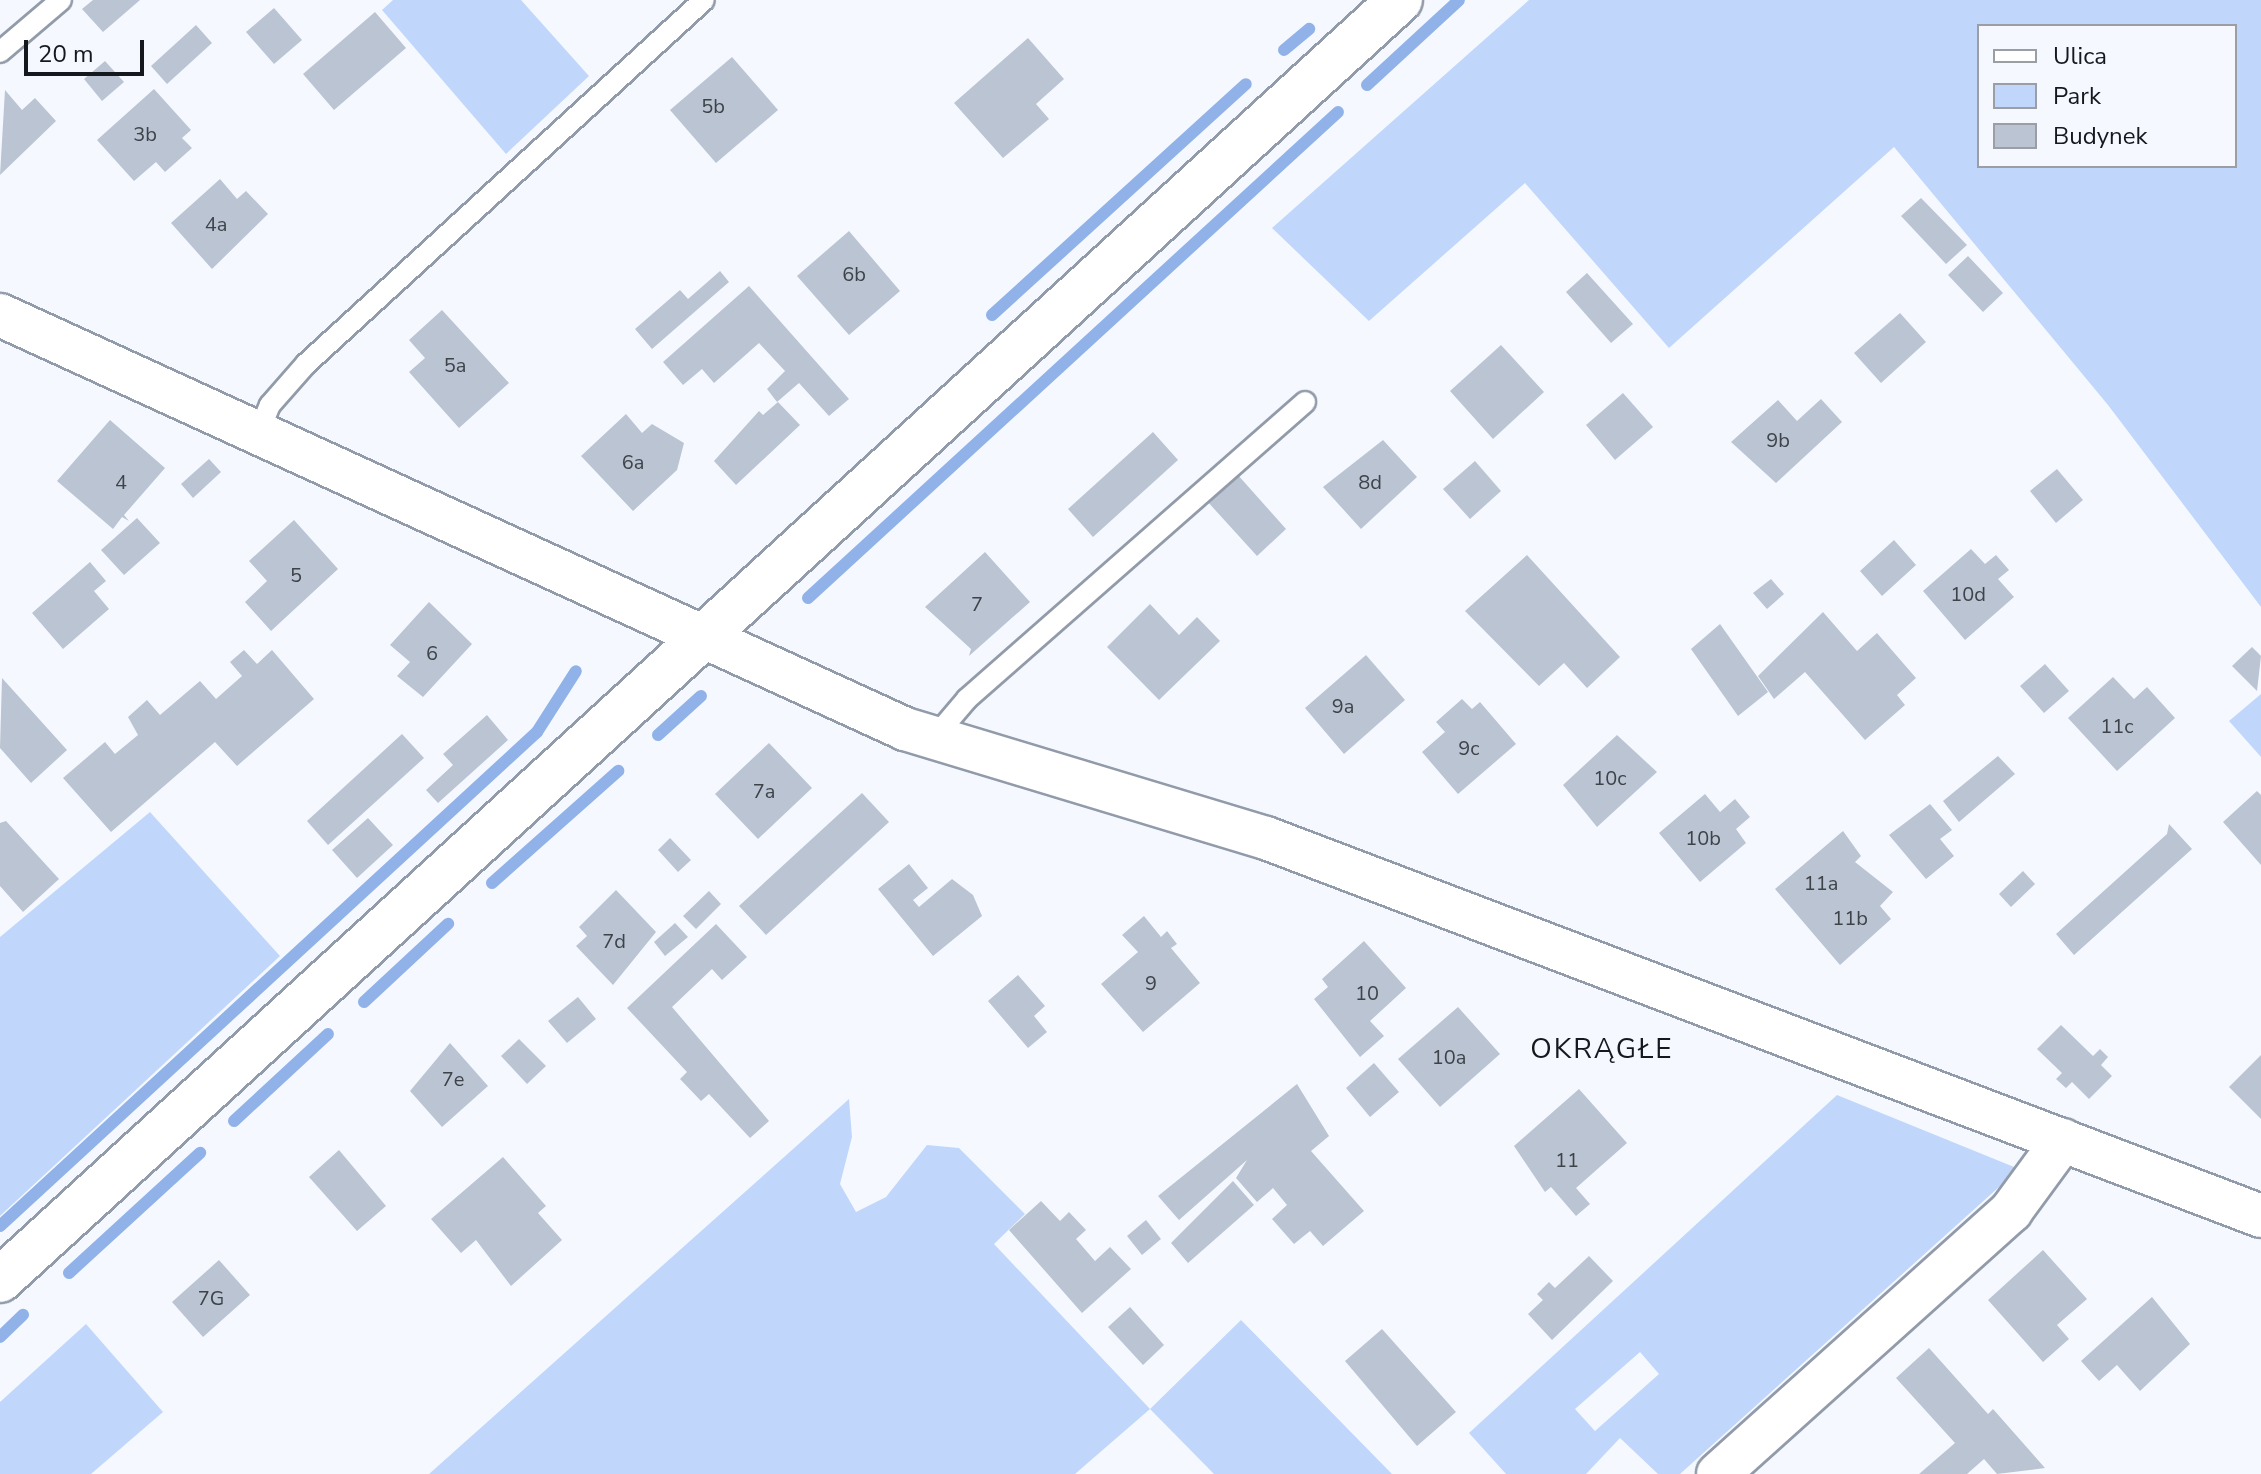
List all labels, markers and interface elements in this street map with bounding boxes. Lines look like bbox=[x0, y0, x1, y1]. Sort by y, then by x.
scale bar bbox=[28, 24, 148, 74]
legend bbox=[1977, 24, 2237, 168]
text: 20 m bbox=[38, 38, 94, 70]
text: Ulica bbox=[2053, 40, 2107, 72]
text: Park bbox=[2053, 80, 2101, 112]
house number: 5b bbox=[701, 94, 725, 118]
text: Budynek bbox=[2053, 120, 2147, 152]
house number: 3b bbox=[133, 122, 157, 146]
house number: 4a bbox=[205, 212, 227, 236]
house number: 6b bbox=[842, 262, 866, 286]
house number: 5a bbox=[444, 353, 466, 377]
house number: 9b bbox=[1766, 428, 1790, 452]
house number: 6a bbox=[622, 450, 644, 474]
house number: 4 bbox=[115, 470, 127, 494]
house number: 8d bbox=[1358, 470, 1382, 494]
house number: 5 bbox=[290, 563, 302, 587]
house number: 10d bbox=[1950, 582, 1986, 606]
house number: 7 bbox=[971, 592, 983, 616]
house number: 6 bbox=[426, 641, 438, 665]
house number: 9a bbox=[1332, 694, 1354, 718]
house number: 11c bbox=[2100, 714, 2134, 738]
house number: 9c bbox=[1458, 736, 1480, 760]
house number: 10c bbox=[1593, 766, 1627, 790]
house number: 7a bbox=[753, 779, 775, 803]
house number: 10b bbox=[1685, 826, 1721, 850]
house number: 11a bbox=[1804, 871, 1838, 895]
house number: 11b bbox=[1832, 906, 1868, 930]
house number: 7d bbox=[602, 929, 626, 953]
house number: 9 bbox=[1145, 971, 1157, 995]
house number: 10 bbox=[1355, 981, 1379, 1005]
district label: OKRĄGŁE bbox=[1530, 1032, 1674, 1066]
house number: 10a bbox=[1432, 1045, 1466, 1069]
house number: 7e bbox=[442, 1067, 464, 1091]
house number: 11 bbox=[1555, 1148, 1579, 1172]
house number: 7G bbox=[198, 1286, 224, 1310]

